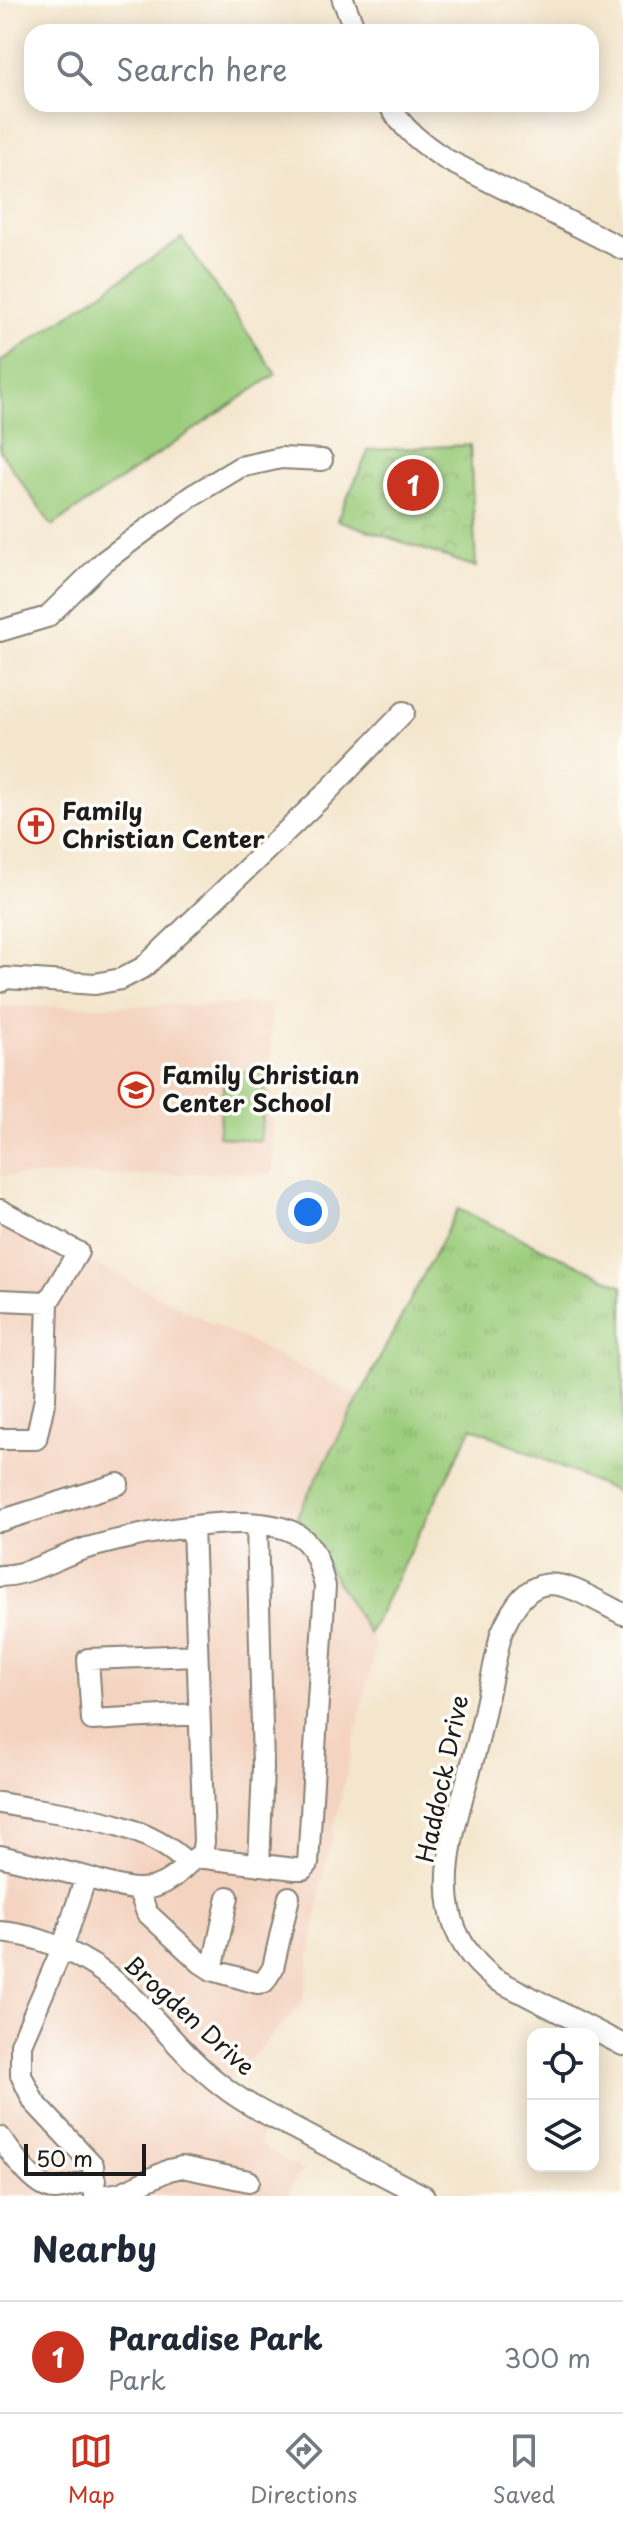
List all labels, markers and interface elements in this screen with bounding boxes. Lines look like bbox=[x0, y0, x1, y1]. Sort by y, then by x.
search box bbox=[24, 24, 599, 112]
icon: search bbox=[52, 46, 96, 90]
text: Search here bbox=[116, 46, 288, 91]
pin: 1 bbox=[387, 455, 439, 515]
place label: Family Christian Center bbox=[62, 792, 265, 856]
church icon: Family Christian Center bbox=[17, 807, 55, 845]
place label: Family Christian Center School bbox=[162, 1056, 360, 1120]
school or university icon: Family Christian Center School bbox=[117, 1071, 155, 1109]
your location bbox=[288, 1192, 328, 1232]
street label: Haddock Drive bbox=[406, 1691, 476, 1866]
street label: Brogden Drive bbox=[117, 1946, 264, 2083]
map controls bbox=[527, 2028, 599, 2172]
button: locate bbox=[527, 2028, 599, 2100]
button: layers bbox=[527, 2100, 599, 2172]
scale bar bbox=[24, 2140, 146, 2176]
text: 50 m bbox=[36, 2141, 93, 2174]
text: Nearby bbox=[32, 2222, 157, 2274]
text: Paradise Park bbox=[108, 2315, 323, 2360]
text: 1 bbox=[52, 2338, 64, 2377]
text: 300 m bbox=[504, 2338, 591, 2377]
text: Park bbox=[108, 2360, 166, 2399]
tab: Map bbox=[68, 2429, 115, 2510]
tab: Directions bbox=[250, 2429, 357, 2510]
tab: Saved bbox=[493, 2429, 555, 2510]

